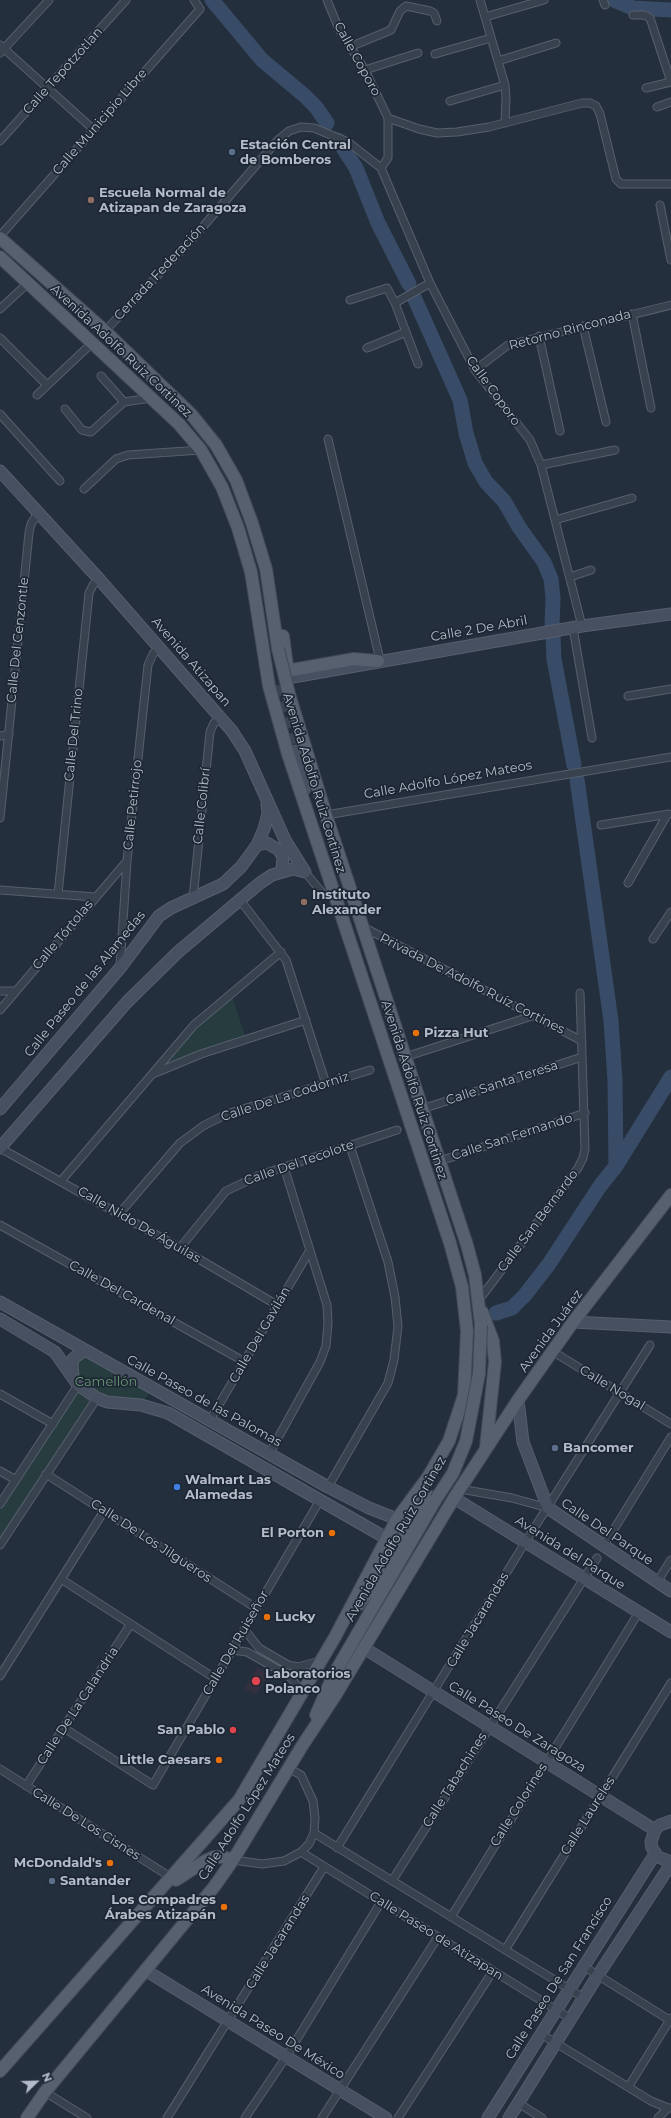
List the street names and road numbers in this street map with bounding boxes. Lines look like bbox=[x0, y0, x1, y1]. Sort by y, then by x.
street label: Calle Coporo bbox=[330, 19, 384, 99]
street label: Calle Tepotzotlan bbox=[20, 24, 106, 118]
street label: Calle Municipio Libre bbox=[50, 66, 150, 178]
street label: Cerrada Federación bbox=[111, 220, 209, 324]
street label: Avenida Adolfo Ruiz Cortinez bbox=[47, 281, 195, 421]
street label: Retorno Rinconada bbox=[507, 306, 633, 354]
street label: Calle Coporo bbox=[463, 353, 523, 429]
street label: Calle Del Cenzontle bbox=[4, 576, 32, 704]
street label: Calle 2 De Abril bbox=[429, 613, 529, 645]
street label: Avenida Atizapan bbox=[148, 614, 234, 710]
street label: Calle Del Trino bbox=[61, 688, 87, 782]
street label: Avenida Adolfo Ruiz Cortinez bbox=[279, 691, 349, 875]
street label: Calle Adolfo López Mateos bbox=[363, 758, 533, 802]
street label: Calle Petirrojo bbox=[120, 759, 146, 851]
street label: Calle Colibrí bbox=[190, 767, 214, 845]
street label: Calle Tórtolas bbox=[29, 897, 97, 973]
street label: Calle Paseo de las Alamedas bbox=[21, 908, 149, 1060]
street label: Privada De Adolfo Ruíz Cortines bbox=[377, 930, 567, 1038]
street label: Avenida Adolfo Ruiz Cortinez bbox=[378, 998, 450, 1182]
street label: Calle Santa Teresa bbox=[444, 1057, 560, 1109]
street label: Calle De La Codorniz bbox=[219, 1069, 351, 1125]
street label: Calle San Fernando bbox=[450, 1110, 574, 1164]
street label: Calle Del Tecolote bbox=[242, 1137, 356, 1189]
street label: Calle San Bernardo bbox=[494, 1167, 582, 1275]
street label: Calle Nido De Águilas bbox=[75, 1183, 203, 1267]
street label: Calle Del Cardenal bbox=[66, 1257, 178, 1329]
street label: Calle Del Gavilán bbox=[226, 1284, 294, 1386]
street label: Avenida Juárez bbox=[516, 1287, 586, 1375]
street label: Calle Paseo de las Palomas bbox=[124, 1352, 284, 1450]
street label: Calle Nogal bbox=[576, 1362, 648, 1414]
street label: Avenida Adolfo Ruiz Cortinez bbox=[342, 1454, 450, 1624]
street label: Calle Del Parque bbox=[558, 1495, 656, 1569]
street label: Calle De Los Jilgueros bbox=[88, 1496, 214, 1586]
street label: Avenida del Parque bbox=[512, 1513, 628, 1593]
street label: Calle Jacarandas bbox=[443, 1570, 513, 1670]
street label: Calle Del Ruiseñor bbox=[200, 1588, 272, 1698]
street label: Calle De La Calandria bbox=[34, 1644, 122, 1768]
street label: Calle Paseo De Zaragoza bbox=[445, 1678, 589, 1776]
street label: Calle Tabachines bbox=[420, 1730, 490, 1830]
street label: Calle Adolfo López Mateos bbox=[195, 1731, 299, 1883]
street label: Calle Colorines bbox=[487, 1760, 551, 1850]
street label: Calle Laureles bbox=[558, 1774, 618, 1858]
street label: Calle De Los Cisnes bbox=[29, 1784, 143, 1864]
street label: Calle Paseo de Atizapan bbox=[366, 1888, 506, 1984]
street label: Calle Jacarandas bbox=[243, 1892, 313, 1992]
street label: Calle Paseo De San Francisco bbox=[502, 1894, 616, 2062]
street label: Avenida Paseo De México bbox=[198, 1981, 348, 2083]

